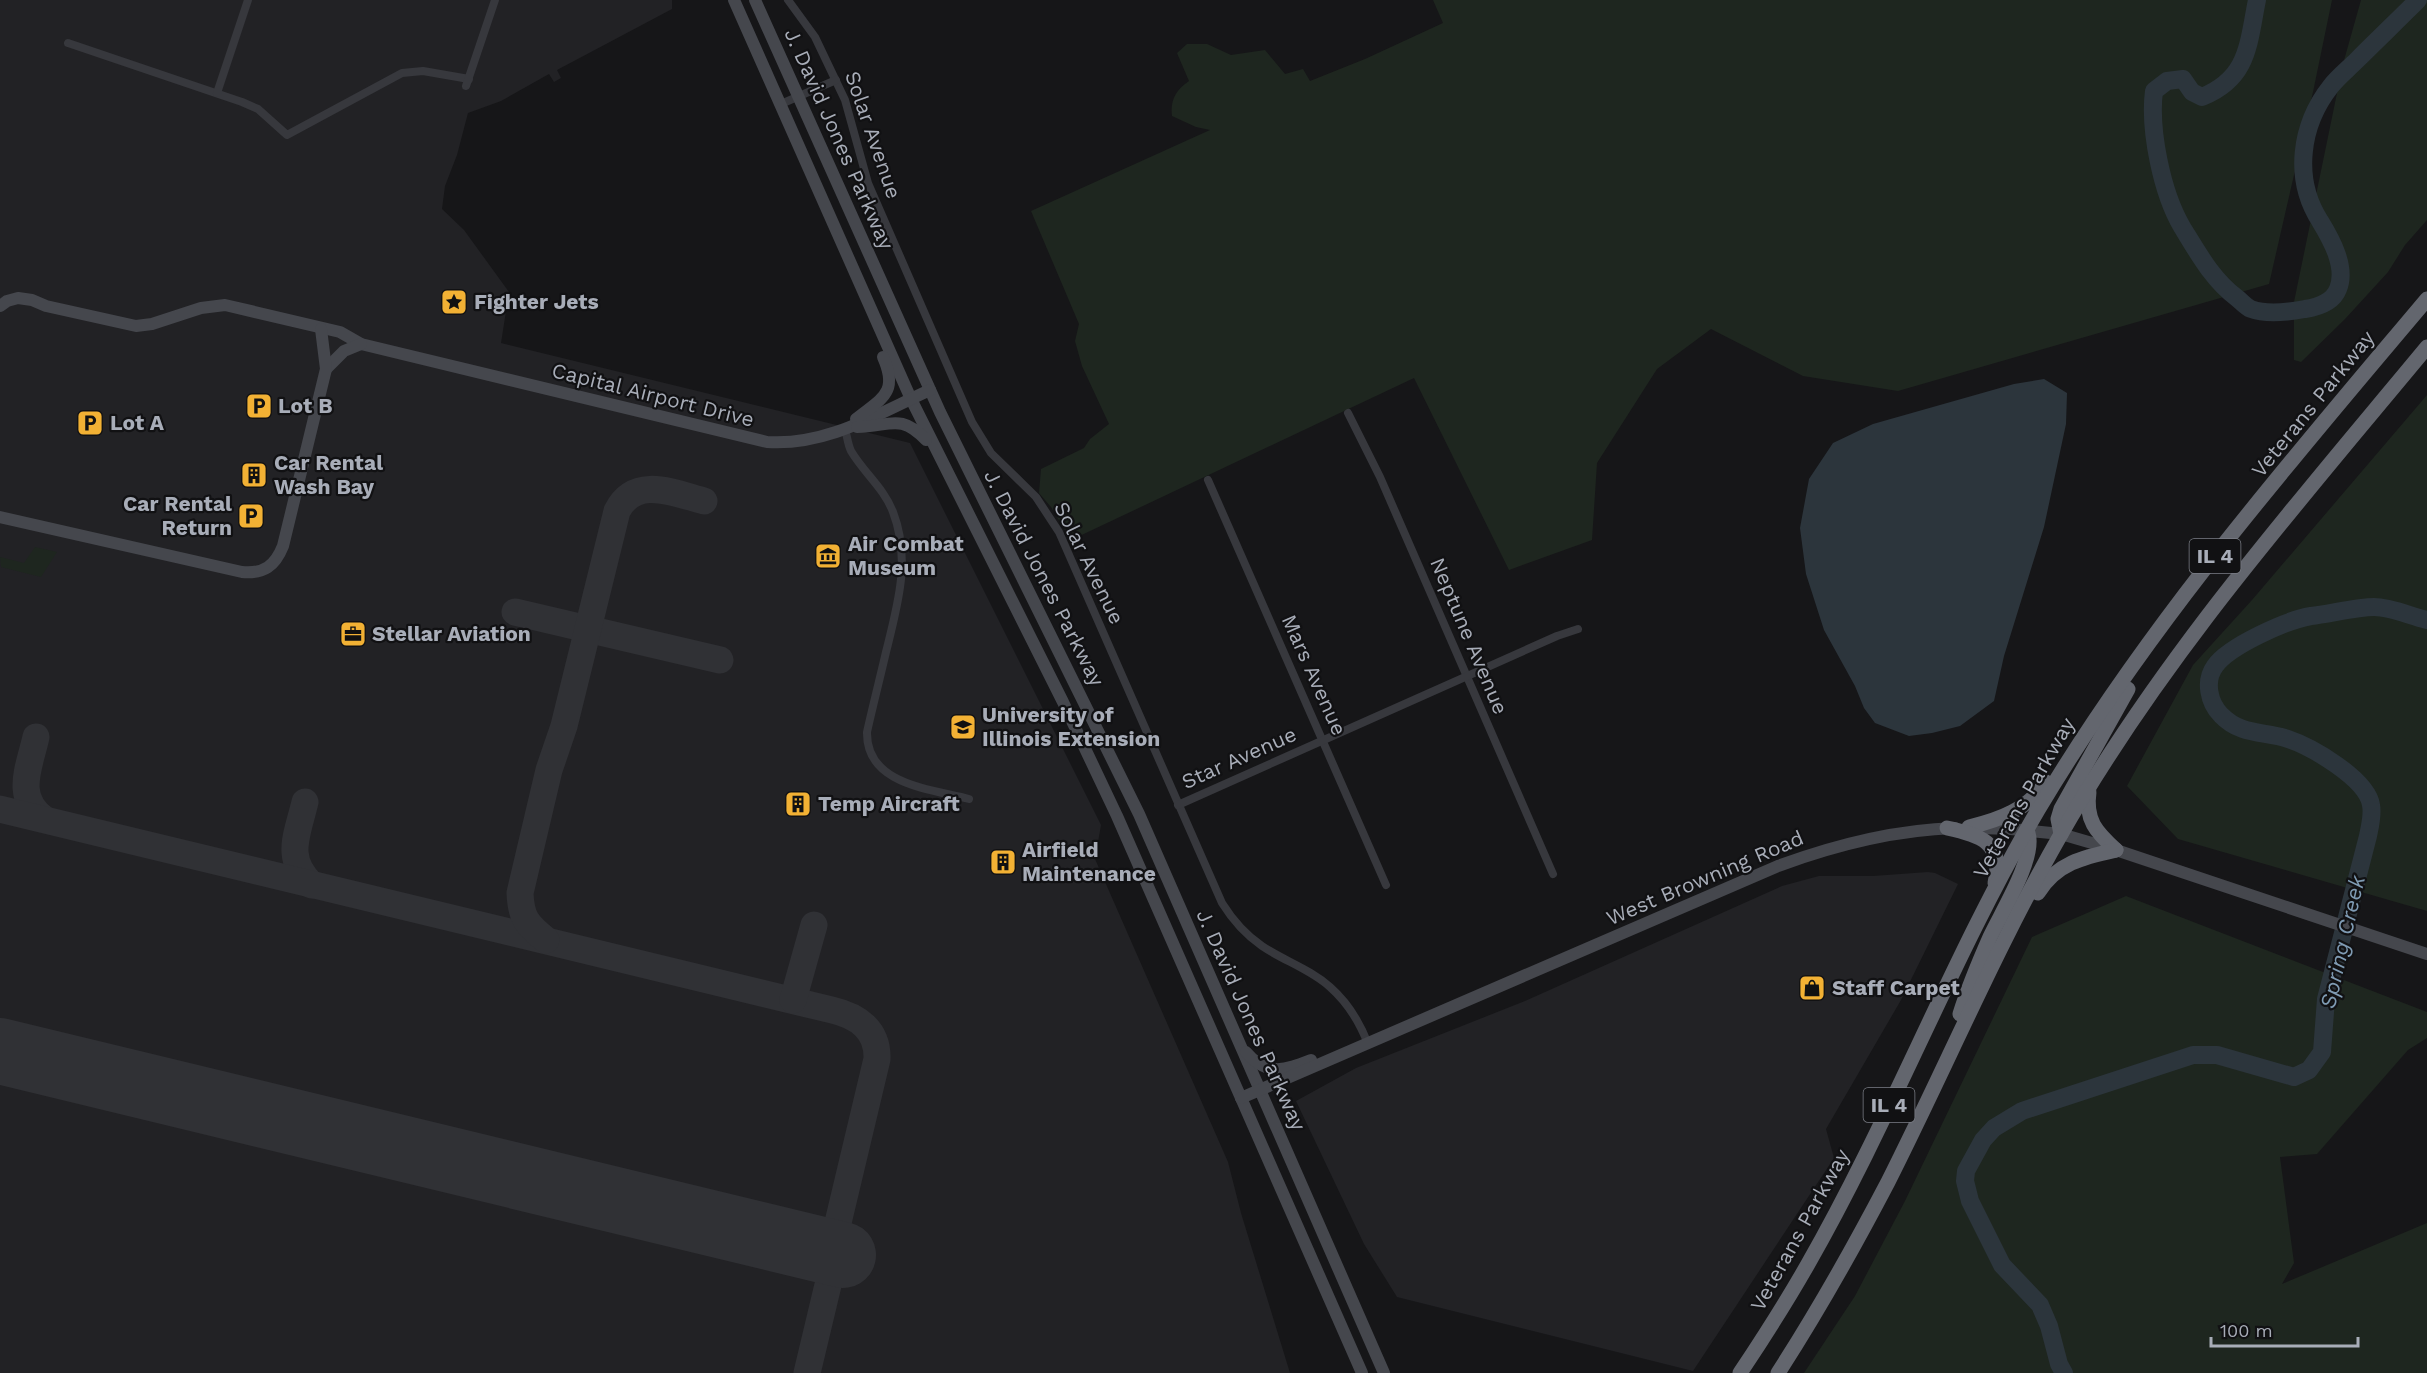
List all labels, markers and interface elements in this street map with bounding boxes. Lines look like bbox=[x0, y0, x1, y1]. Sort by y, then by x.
street label: J. David Jones Parkway bbox=[779, 24, 900, 253]
street label: Solar Avenue bbox=[840, 68, 907, 202]
place icon: Fighter Jets bbox=[439, 287, 469, 317]
place label: Fighter Jets bbox=[474, 289, 599, 314]
street label: Veterans Parkway bbox=[2246, 325, 2379, 482]
street label: Capital Airport Drive bbox=[549, 357, 757, 432]
parking icon: Lot B bbox=[244, 391, 274, 421]
place label: Lot B bbox=[278, 393, 333, 418]
parking icon: Lot A bbox=[75, 408, 105, 438]
place label: Lot A bbox=[110, 410, 165, 435]
place label: Car Rental Wash Bay bbox=[274, 450, 383, 499]
building icon: Car Rental Wash Bay bbox=[239, 460, 269, 490]
street label: J. David Jones Parkway bbox=[979, 465, 1110, 690]
place label: Car Rental Return bbox=[123, 491, 232, 540]
street label: Solar Avenue bbox=[1049, 498, 1130, 628]
parking icon: Car Rental Return bbox=[236, 501, 266, 531]
place label: Air Combat Museum bbox=[848, 531, 964, 580]
road number: IL 4 bbox=[2190, 539, 2240, 573]
museum icon: Air Combat Museum bbox=[813, 541, 843, 571]
street label: Neptune Avenue bbox=[1425, 554, 1514, 718]
street label: Mars Avenue bbox=[1277, 611, 1352, 739]
office icon: Stellar Aviation bbox=[338, 619, 368, 649]
place label: Stellar Aviation bbox=[372, 621, 531, 646]
place label: University of Illinois Extension bbox=[982, 702, 1160, 751]
school or university icon: University of Illinois Extension bbox=[948, 712, 978, 742]
street label: Veterans Parkway bbox=[1967, 713, 2080, 883]
street label: Star Avenue bbox=[1178, 721, 1300, 794]
building icon: Temp Aircraft bbox=[783, 789, 813, 819]
place label: Temp Aircraft bbox=[818, 791, 960, 816]
street label: West Browning Road bbox=[1603, 825, 1807, 930]
place label: Airfield Maintenance bbox=[1022, 837, 1156, 886]
building icon: Airfield Maintenance bbox=[988, 847, 1018, 877]
water label: Spring Creek bbox=[2315, 872, 2370, 1011]
street label: J. David Jones Parkway bbox=[1191, 905, 1312, 1134]
shop icon: Staff Carpet bbox=[1797, 973, 1827, 1003]
place label: Staff Carpet bbox=[1832, 975, 1960, 1000]
road number: IL 4 bbox=[1864, 1088, 1914, 1122]
street label: Veterans Parkway bbox=[1745, 1144, 1855, 1315]
scale bar bbox=[2211, 1310, 2358, 1348]
text: 100 m bbox=[2220, 1320, 2273, 1341]

